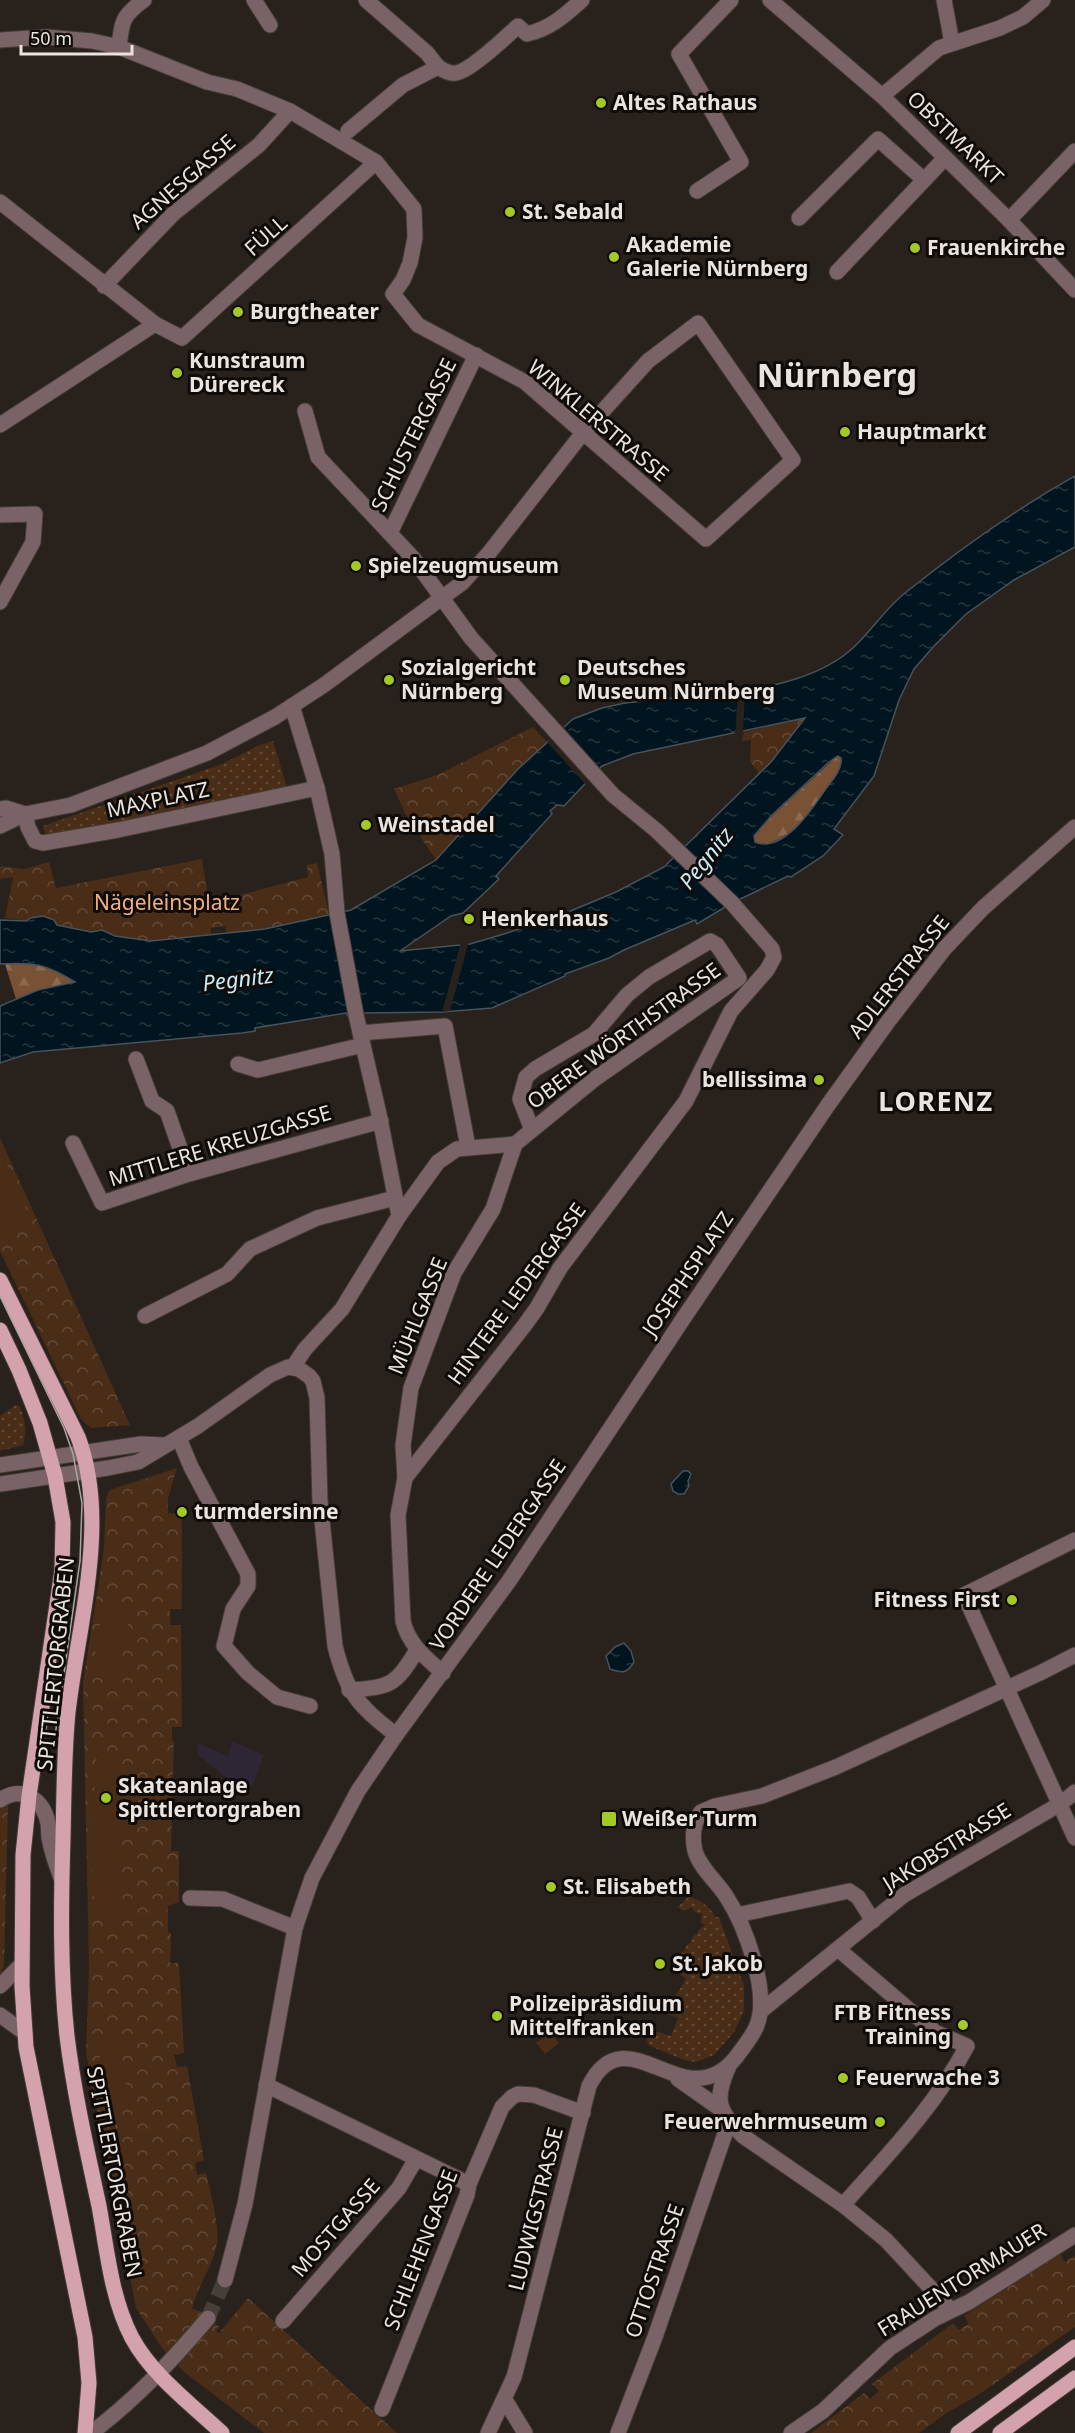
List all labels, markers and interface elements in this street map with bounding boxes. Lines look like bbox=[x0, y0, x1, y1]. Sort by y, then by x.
scale bar bbox=[21, 18, 132, 56]
text: 50 m bbox=[30, 26, 72, 50]
street label: OBSTMARKT bbox=[902, 84, 1010, 190]
place label: Altes Rathaus bbox=[613, 88, 757, 116]
marker: Altes Rathaus bbox=[594, 96, 608, 110]
street label: AGNESGASSE bbox=[124, 128, 241, 235]
place label: St. Sebald bbox=[522, 197, 624, 225]
marker: St. Sebald bbox=[503, 205, 517, 219]
street label: FÜLL bbox=[238, 209, 293, 262]
place label: Akademie Galerie Nürnberg bbox=[626, 230, 808, 282]
place label: Frauenkirche bbox=[927, 233, 1065, 261]
marker: Frauenkirche bbox=[908, 241, 922, 255]
marker: Akademie Galerie Nürnberg bbox=[607, 250, 621, 264]
place label: Burgtheater bbox=[250, 297, 380, 325]
marker: Burgtheater bbox=[231, 305, 245, 319]
place label: Kunstraum Dürereck bbox=[189, 346, 306, 398]
district label: Nürnberg bbox=[757, 352, 917, 397]
street label: SCHUSTERGASSE bbox=[364, 353, 462, 516]
street label: WINKLERSTRASSE bbox=[522, 353, 675, 487]
marker: Kunstraum Dürereck bbox=[170, 366, 184, 380]
place label: Hauptmarkt bbox=[857, 417, 986, 445]
marker: Hauptmarkt bbox=[838, 425, 852, 439]
place label: Spielzeugmuseum bbox=[368, 551, 559, 579]
marker: Spielzeugmuseum bbox=[349, 559, 363, 573]
place label: Sozialgericht Nürnberg bbox=[401, 653, 536, 705]
place label: Deutsches Museum Nürnberg bbox=[577, 653, 775, 705]
marker: Sozialgericht Nürnberg bbox=[382, 673, 396, 687]
marker: Deutsches Museum Nürnberg bbox=[558, 673, 572, 687]
street label: MAXPLATZ bbox=[104, 775, 212, 824]
place label: Weinstadel bbox=[378, 810, 495, 838]
marker: Weinstadel bbox=[359, 818, 373, 832]
water label: Pegnitz bbox=[671, 820, 740, 895]
park label: Nägeleinsplatz bbox=[94, 888, 240, 916]
place label: Henkerhaus bbox=[481, 904, 609, 932]
street label: ADLERSTRASSE bbox=[841, 909, 955, 1044]
marker: Henkerhaus bbox=[462, 912, 476, 926]
street label: OBERE WÖRTHSTRASSE bbox=[521, 956, 726, 1115]
water label: Pegnitz bbox=[200, 959, 275, 997]
place label: bellissima bbox=[702, 1065, 807, 1093]
marker: bellissima bbox=[812, 1073, 826, 1087]
district label: LORENZ bbox=[878, 1082, 994, 1119]
street label: MITTLERE KREUZGASSE bbox=[105, 1098, 334, 1192]
street label: HINTERE LEDERGASSE bbox=[441, 1197, 592, 1390]
street label: JOSEPHSPLATZ bbox=[634, 1206, 739, 1343]
street label: MÜHLGASSE bbox=[381, 1253, 453, 1378]
street label: VORDERE LEDERGASSE bbox=[423, 1453, 572, 1656]
place label: turmdersinne bbox=[194, 1497, 338, 1525]
marker: turmdersinne bbox=[175, 1505, 189, 1519]
street label: SPITTLERTORGRABEN bbox=[30, 1556, 80, 1772]
place label: Fitness First bbox=[873, 1585, 1000, 1613]
marker: Fitness First bbox=[1005, 1593, 1019, 1607]
place label: Skateanlage Spittlertorgraben bbox=[118, 1771, 301, 1823]
marker: Skateanlage Spittlertorgraben bbox=[99, 1791, 113, 1805]
street label: JAKOBSTRASSE bbox=[875, 1796, 1016, 1898]
place label: Weißer Turm bbox=[622, 1804, 757, 1832]
marker: Weißer Turm bbox=[600, 1810, 618, 1828]
place label: St. Elisabeth bbox=[563, 1872, 691, 1900]
marker: St. Elisabeth bbox=[544, 1880, 558, 1894]
place label: St. Jakob bbox=[672, 1949, 763, 1977]
marker: St. Jakob bbox=[653, 1957, 667, 1971]
place label: Polizeipräsidium Mittelfranken bbox=[509, 1989, 682, 2041]
place label: FTB Fitness Training bbox=[834, 1998, 951, 2050]
marker: Polizeipräsidium Mittelfranken bbox=[490, 2009, 504, 2023]
marker: FTB Fitness Training bbox=[956, 2018, 970, 2032]
place label: Feuerwache 3 bbox=[855, 2063, 1000, 2091]
street label: SPITTLERTORGRABEN bbox=[81, 2064, 149, 2280]
marker: Feuerwache 3 bbox=[836, 2071, 850, 2085]
place label: Feuerwehrmuseum bbox=[663, 2107, 868, 2135]
marker: Feuerwehrmuseum bbox=[873, 2115, 887, 2129]
street label: LUDWIGSTRASSE bbox=[501, 2124, 569, 2293]
street label: SCHLEHENGASSE bbox=[377, 2165, 464, 2334]
street label: MOSTGASSE bbox=[285, 2172, 386, 2282]
street label: OTTOSTRASSE bbox=[618, 2200, 690, 2341]
street label: FRAUENTORMAUER bbox=[872, 2216, 1051, 2342]

